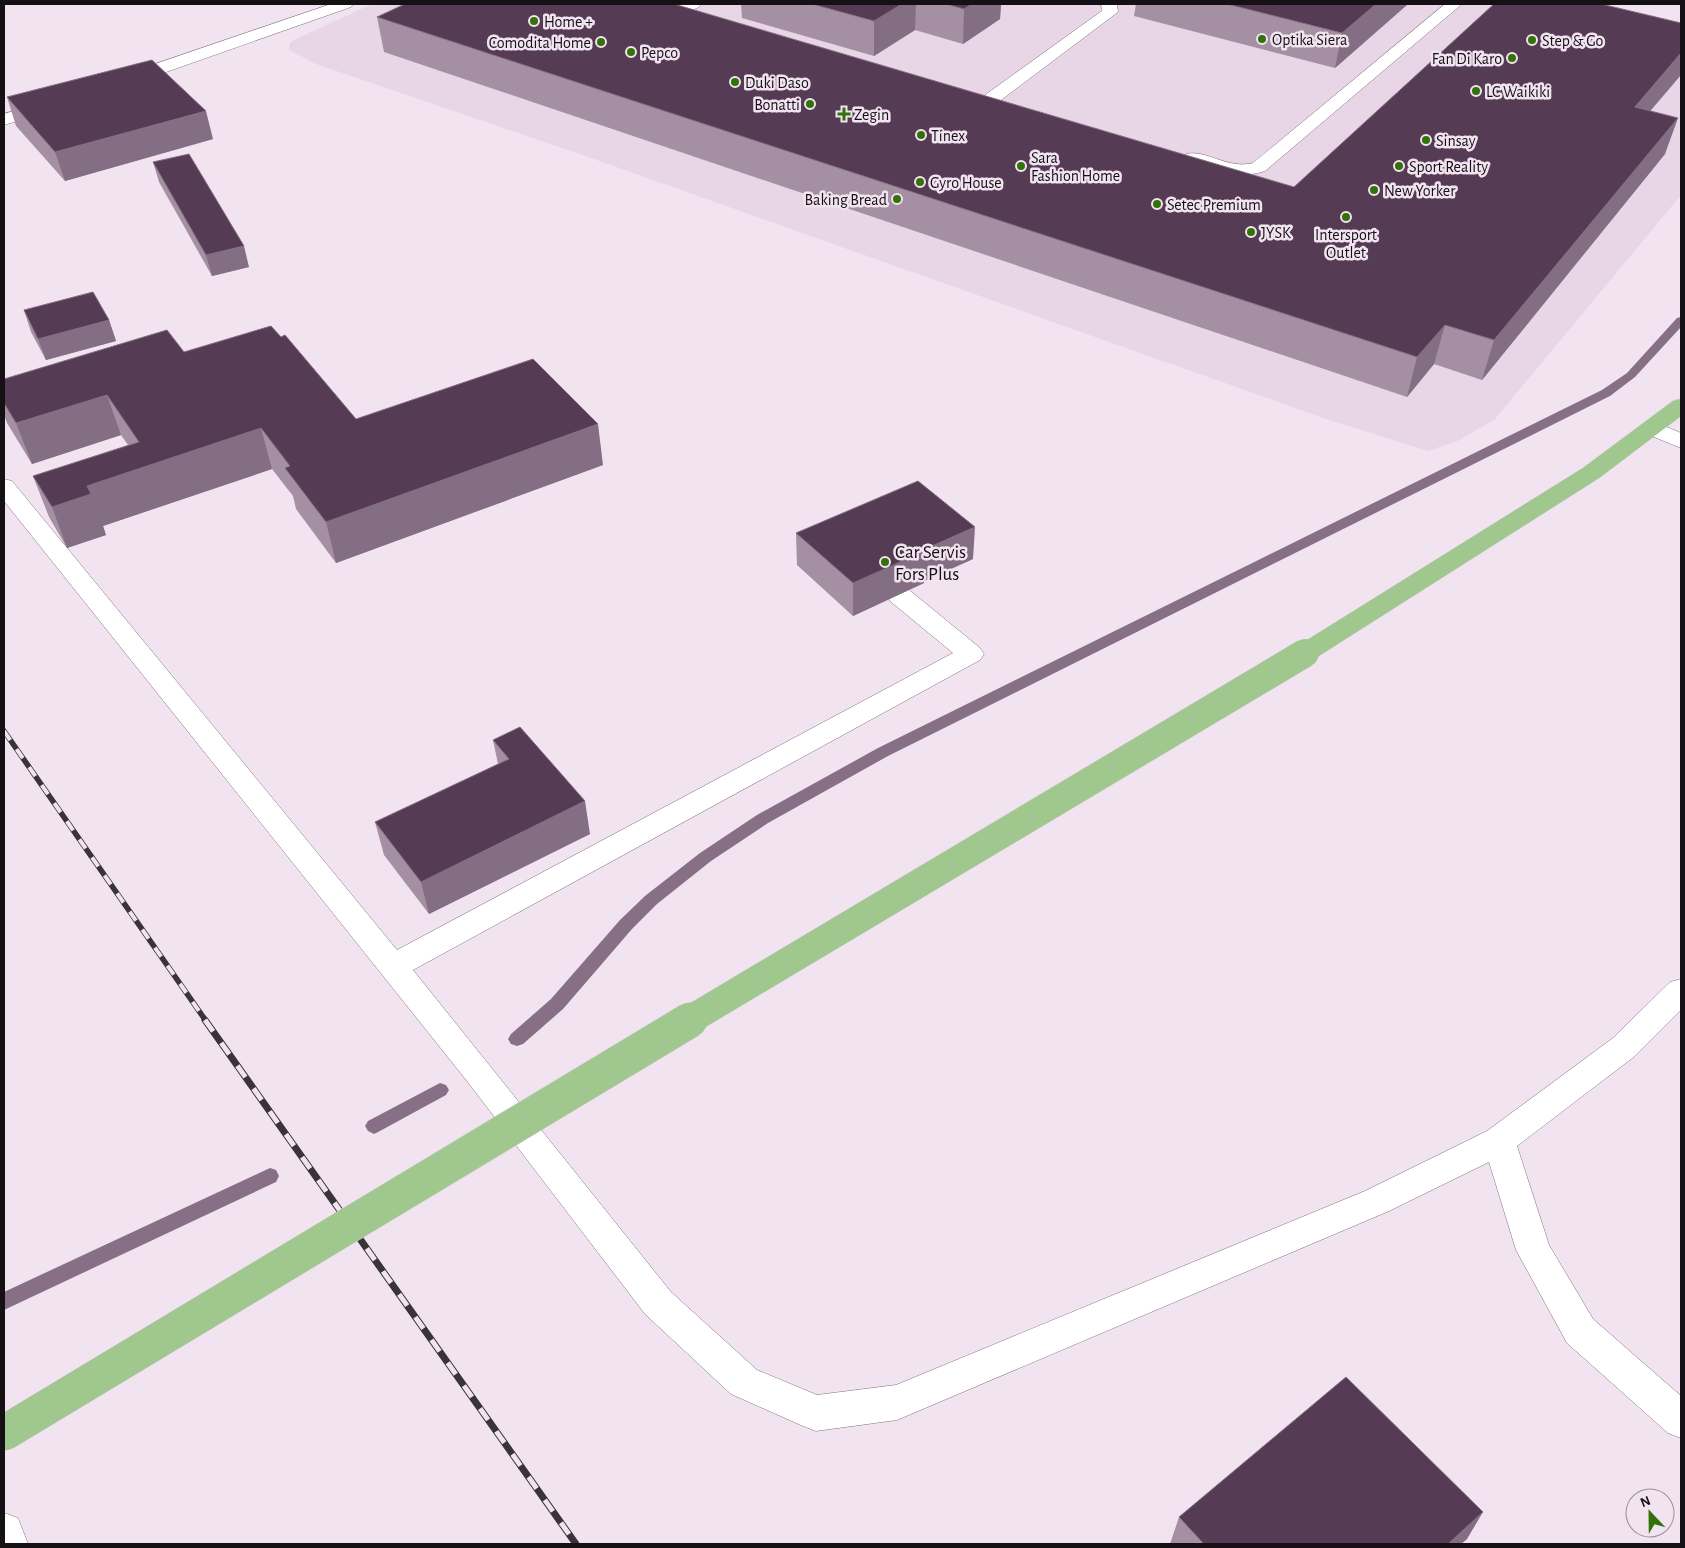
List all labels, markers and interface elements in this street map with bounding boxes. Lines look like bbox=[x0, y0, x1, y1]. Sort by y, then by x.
place label: Home + bbox=[544, 14, 593, 30]
marker: Home + bbox=[528, 15, 540, 27]
place label: Optika Siera bbox=[1272, 32, 1348, 48]
marker: Optika Siera bbox=[1256, 33, 1268, 45]
place label: Step & Go bbox=[1542, 33, 1604, 49]
marker: Step & Go bbox=[1526, 34, 1538, 46]
place label: Comodita Home bbox=[489, 35, 591, 51]
marker: Comodita Home bbox=[595, 36, 607, 48]
place label: Pepco bbox=[641, 45, 678, 61]
marker: Pepco bbox=[625, 46, 637, 58]
place label: Fan Di Karo bbox=[1432, 51, 1502, 67]
marker: Fan Di Karo bbox=[1506, 52, 1518, 64]
place label: Duki Daso bbox=[745, 75, 809, 91]
marker: Duki Daso bbox=[729, 76, 741, 88]
place label: LC Waikiki bbox=[1486, 84, 1550, 100]
marker: LC Waikiki bbox=[1470, 85, 1482, 97]
place label: Bonatti bbox=[754, 97, 800, 113]
marker: Bonatti bbox=[804, 98, 816, 110]
place label: Zegin bbox=[854, 107, 889, 123]
marker: Zegin bbox=[838, 108, 850, 120]
place label: Tinex bbox=[931, 128, 965, 144]
marker: Tinex bbox=[915, 129, 927, 141]
place label: Sinsay bbox=[1436, 133, 1476, 150]
marker: Sinsay bbox=[1420, 134, 1432, 146]
place label: Sara Fashion Home bbox=[1031, 150, 1120, 184]
place label: Sport Reality bbox=[1409, 159, 1488, 176]
marker: Sara Fashion Home bbox=[1015, 160, 1027, 172]
marker: Sport Reality bbox=[1393, 160, 1405, 172]
place label: Gyro House bbox=[930, 175, 1002, 192]
marker: Gyro House bbox=[914, 176, 926, 188]
place label: New Yorker bbox=[1384, 183, 1456, 199]
marker: New Yorker bbox=[1368, 184, 1380, 196]
place label: Baking Bread bbox=[805, 192, 887, 208]
marker: Baking Bread bbox=[891, 193, 903, 205]
place label: Setec Premium bbox=[1167, 197, 1261, 213]
marker: Setec Premium bbox=[1151, 198, 1163, 210]
marker: Intersport Outlet bbox=[1340, 211, 1352, 223]
place label: JYSK bbox=[1261, 225, 1291, 241]
marker: JYSK bbox=[1245, 226, 1257, 238]
place label: Intersport Outlet bbox=[1315, 227, 1377, 261]
place label: Car Servis Fors Plus bbox=[895, 543, 966, 584]
marker: Car Servis Fors Plus bbox=[879, 556, 891, 568]
north arrow bbox=[1625, 1488, 1675, 1538]
text: N bbox=[1638, 1494, 1653, 1510]

